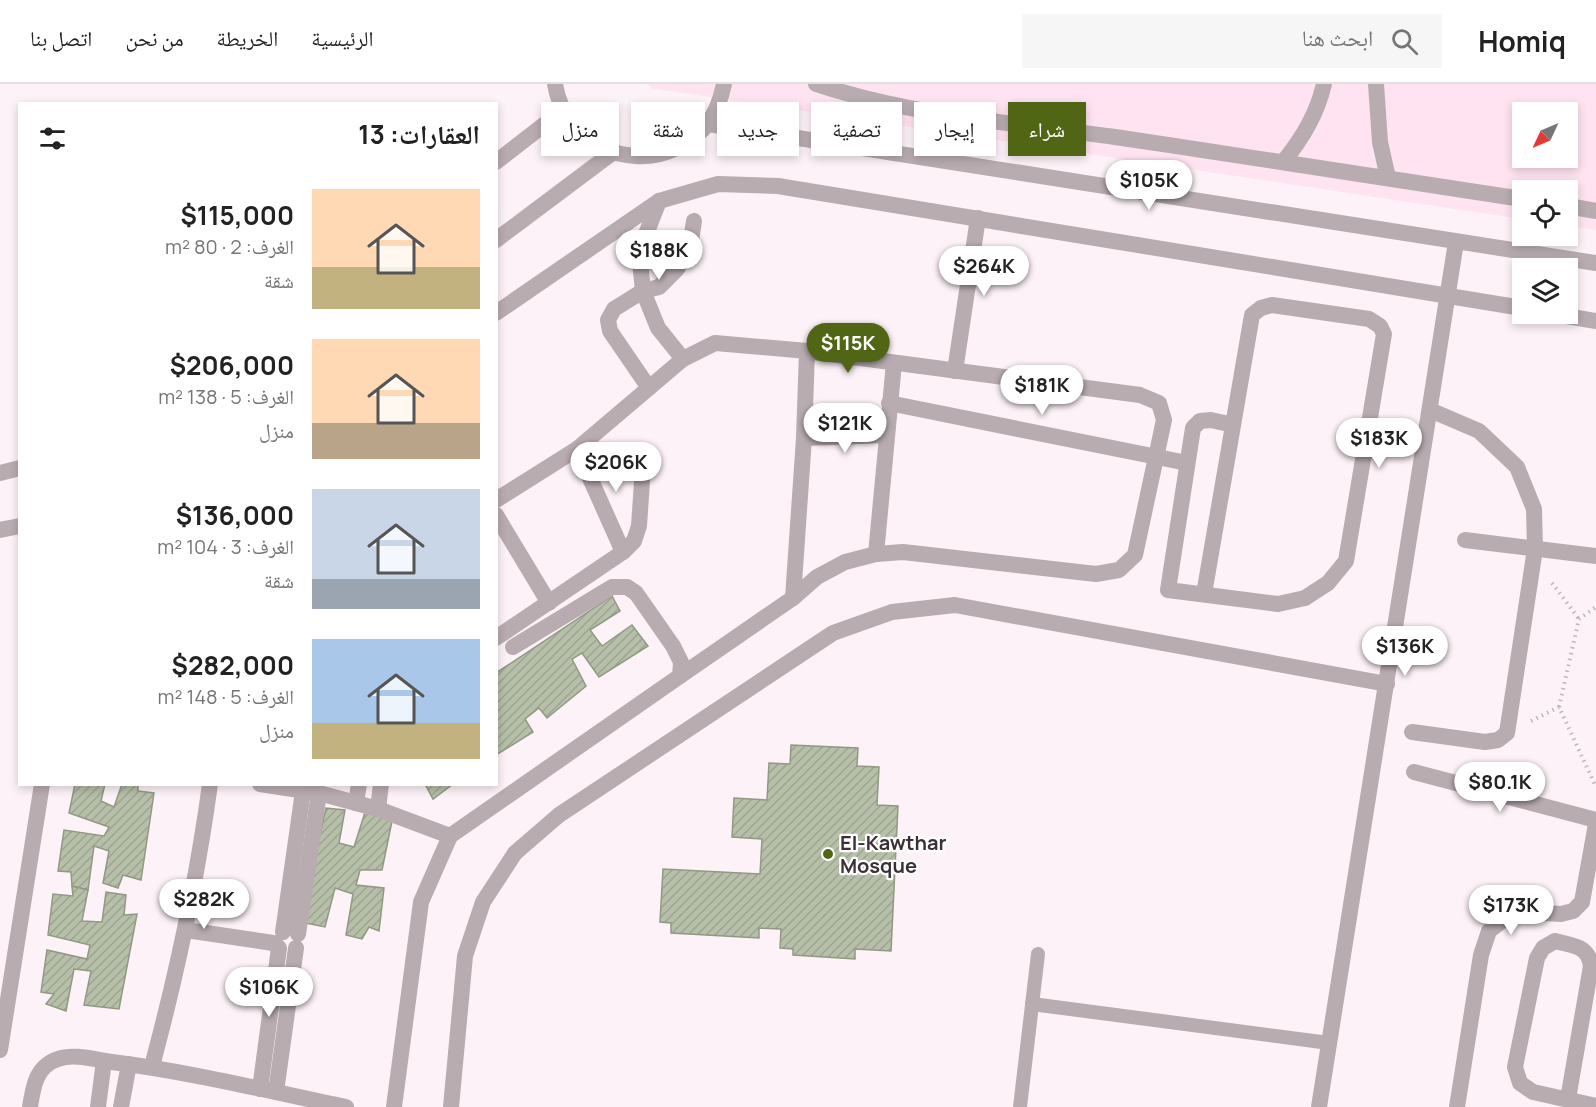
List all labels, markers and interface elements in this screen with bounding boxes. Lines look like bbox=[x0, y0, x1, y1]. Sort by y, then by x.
search box bbox=[1022, 14, 1442, 68]
text: Homiq bbox=[1478, 22, 1566, 60]
text: ابحث هنا bbox=[1302, 23, 1373, 53]
text: اتصل بنا bbox=[30, 24, 92, 52]
text: من نحن bbox=[125, 24, 183, 52]
text: الخريطة bbox=[216, 24, 278, 52]
text: الرئيسية bbox=[311, 24, 374, 52]
icon: search bbox=[1388, 25, 1421, 58]
chip: منزل bbox=[541, 102, 619, 156]
chip: شقة bbox=[631, 102, 705, 156]
chip: جديد bbox=[717, 102, 799, 156]
chip: تصفية bbox=[811, 102, 902, 156]
chip: إيجار bbox=[914, 102, 996, 156]
chip: شراء bbox=[1008, 102, 1086, 156]
north arrow bbox=[1512, 102, 1578, 168]
map controls bbox=[1512, 102, 1578, 324]
text: العقارات: 13 bbox=[358, 116, 480, 152]
icon: filters bbox=[36, 122, 69, 155]
pin: $105K bbox=[1107, 160, 1191, 211]
text: $105K bbox=[1119, 166, 1179, 193]
button: locate bbox=[1512, 180, 1578, 246]
text: $115,000 bbox=[180, 197, 294, 233]
icon: home bbox=[360, 213, 432, 285]
pin: $188K bbox=[617, 230, 701, 281]
text: الغرف: 2 · 80 m² bbox=[165, 233, 294, 260]
text: $188K bbox=[630, 236, 688, 263]
pin: $264K bbox=[942, 246, 1026, 297]
text: $264K bbox=[953, 252, 1015, 279]
button: layers bbox=[1512, 258, 1578, 324]
text: شقة bbox=[264, 267, 294, 294]
pin: $115K bbox=[806, 323, 890, 374]
text: $115K bbox=[821, 329, 875, 356]
text: $206,000 bbox=[170, 347, 294, 383]
icon: home bbox=[360, 363, 432, 435]
pin: $181K bbox=[1000, 365, 1084, 416]
text: $181K bbox=[1014, 371, 1070, 398]
text: الغرف: 5 · 138 m² bbox=[158, 383, 294, 410]
pin: $121K bbox=[803, 403, 887, 454]
text: $121K bbox=[818, 409, 872, 436]
text: منزل bbox=[259, 417, 294, 444]
pin: $183K bbox=[1337, 418, 1421, 469]
text: $183K bbox=[1350, 424, 1408, 451]
pin: $206K bbox=[574, 442, 658, 493]
text: $206K bbox=[585, 448, 648, 475]
text: $136,000 bbox=[176, 497, 294, 533]
icon: home bbox=[360, 513, 432, 585]
text: الغرف: 3 · 104 m² bbox=[157, 533, 294, 560]
text: شقة bbox=[264, 567, 294, 594]
pin: $136K bbox=[1363, 626, 1447, 677]
text: $136K bbox=[1376, 632, 1434, 659]
text: $282,000 bbox=[172, 647, 294, 683]
icon: home bbox=[360, 663, 432, 735]
text: الغرف: 5 · 148 m² bbox=[157, 683, 294, 710]
text: منزل bbox=[259, 717, 294, 744]
pin: $80.1K bbox=[1451, 762, 1549, 813]
text: $80.1K bbox=[1468, 768, 1532, 795]
place label: El-Kawthar Mosque bbox=[840, 829, 947, 879]
marker: El-Kawthar Mosque bbox=[821, 847, 835, 861]
pin: $282K bbox=[162, 879, 246, 930]
text: $282K bbox=[173, 885, 235, 912]
pin: $173K bbox=[1469, 885, 1553, 936]
text: $173K bbox=[1483, 891, 1539, 918]
pin: $106K bbox=[227, 967, 311, 1018]
text: $106K bbox=[239, 973, 299, 1000]

